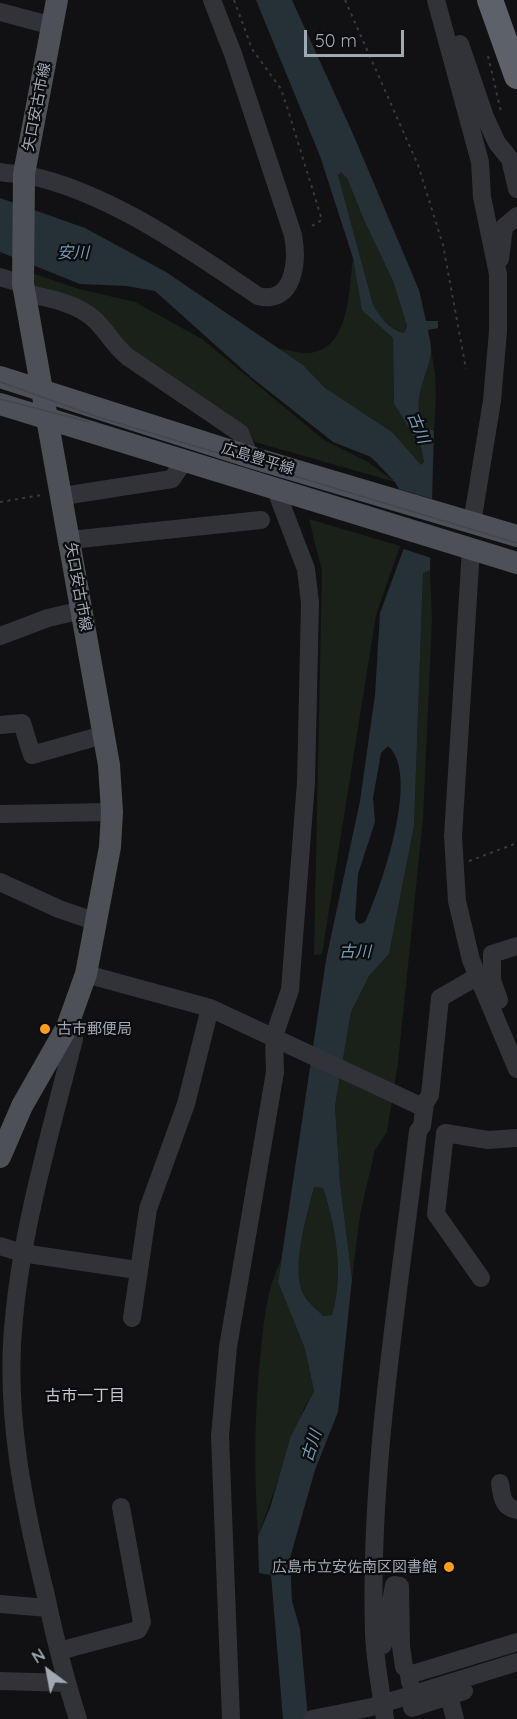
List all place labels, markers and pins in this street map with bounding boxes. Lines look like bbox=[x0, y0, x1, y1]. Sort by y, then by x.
place label: 古市郵便局 bbox=[57, 1020, 132, 1038]
marker: 古市郵便局 bbox=[38, 1022, 52, 1036]
place label: 広島市立安佐南区図書館 bbox=[272, 1558, 437, 1576]
marker: 広島市立安佐南区図書館 bbox=[442, 1560, 456, 1574]

